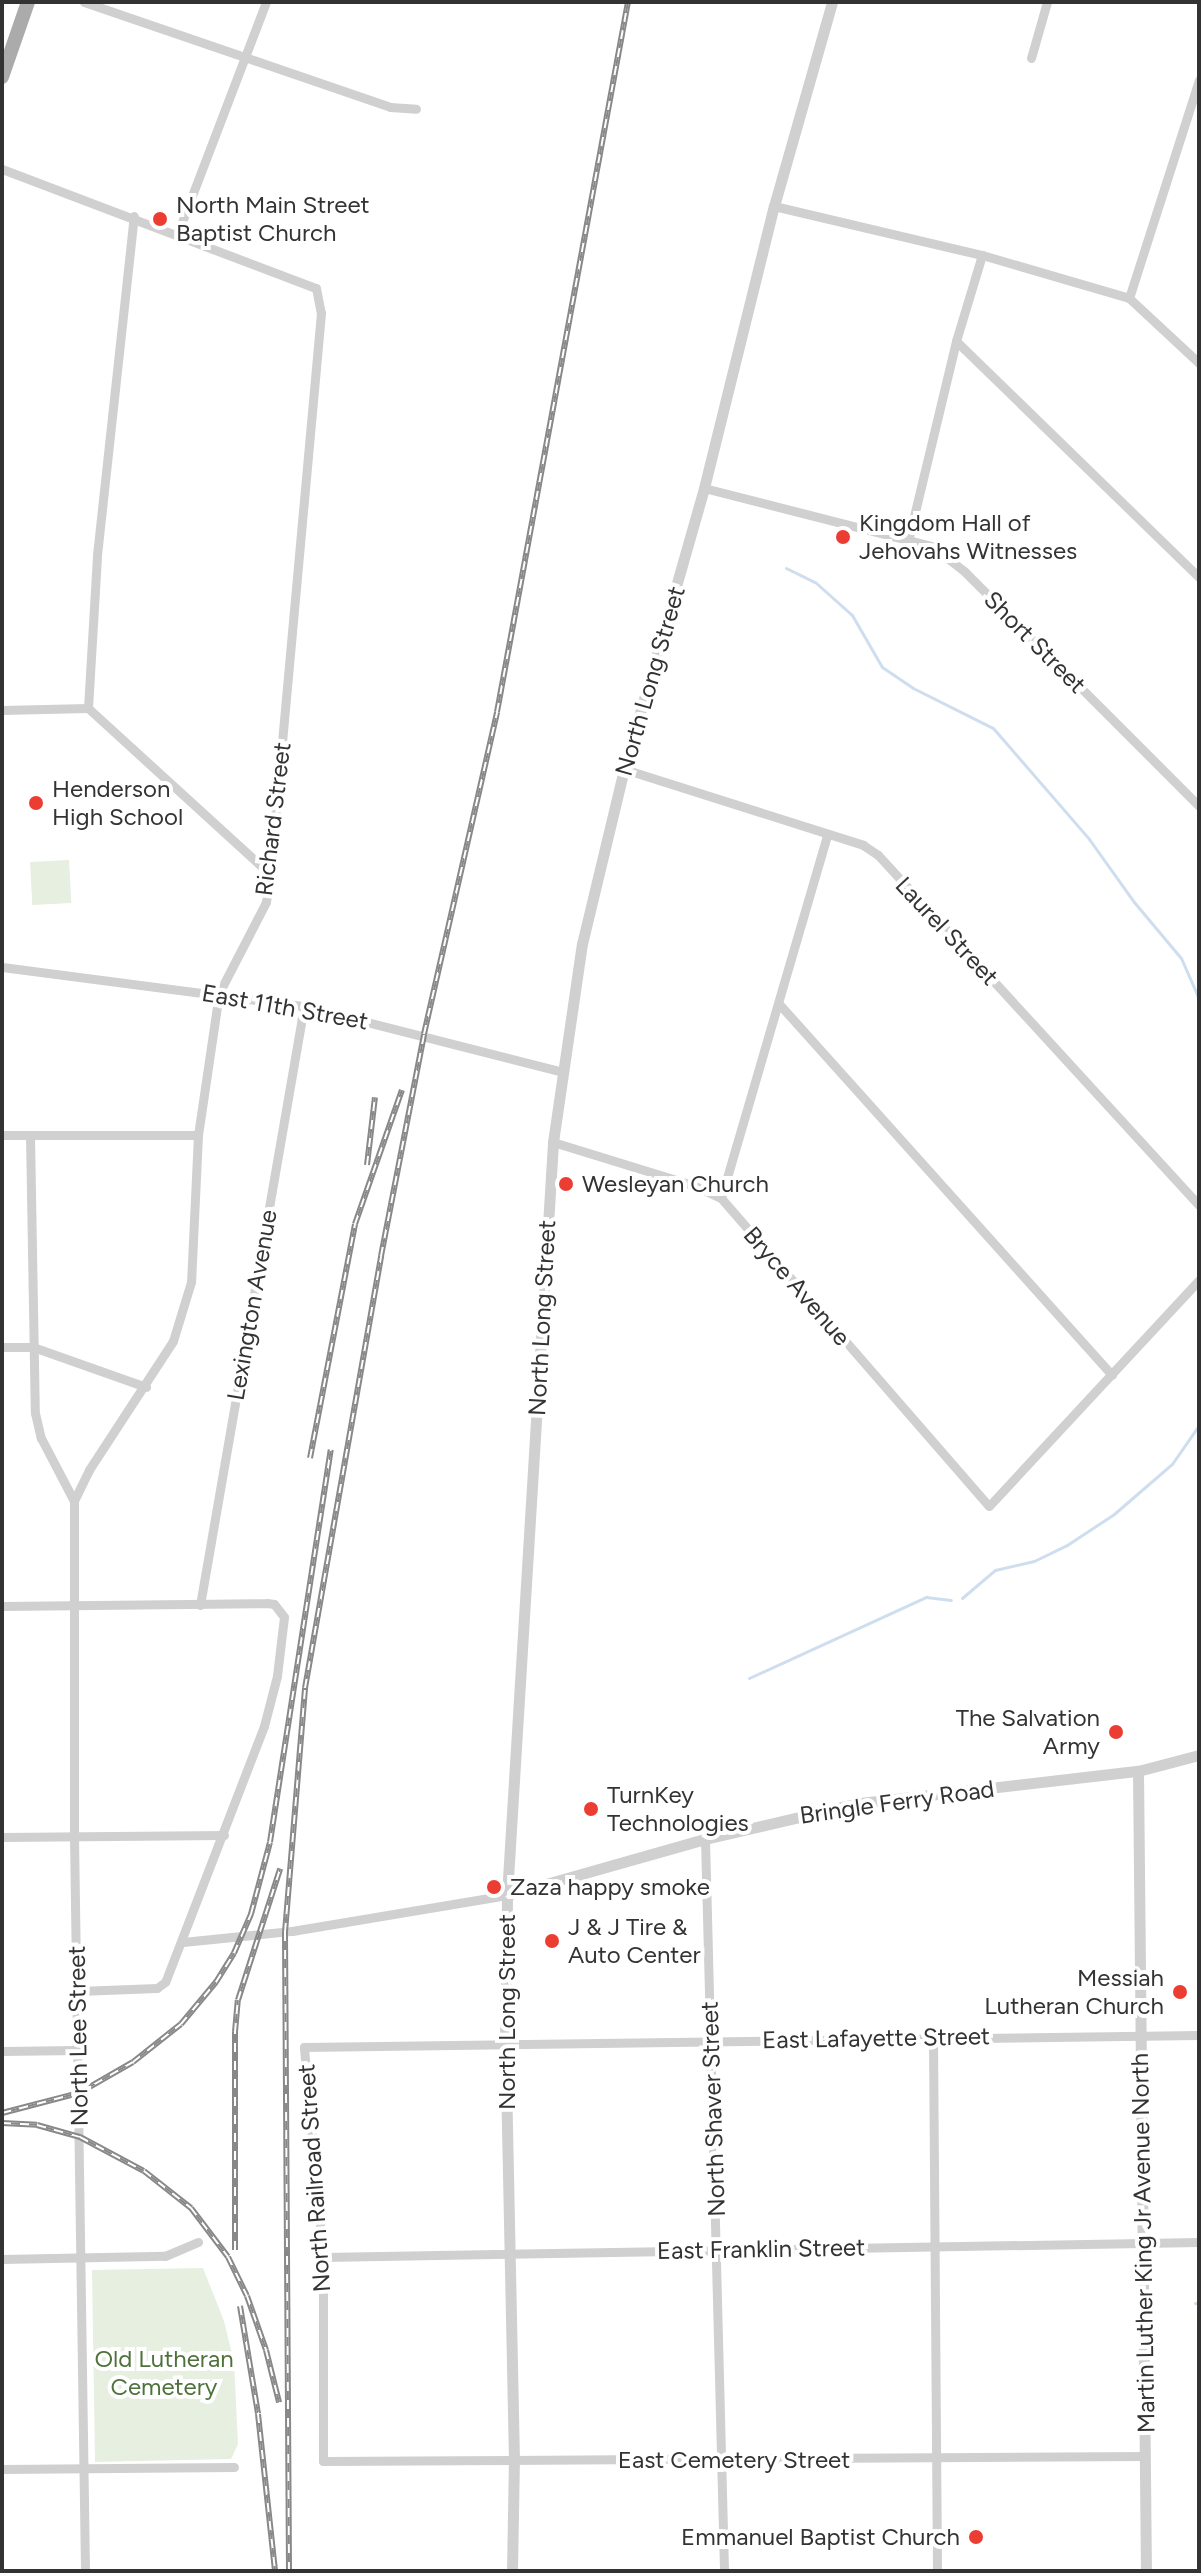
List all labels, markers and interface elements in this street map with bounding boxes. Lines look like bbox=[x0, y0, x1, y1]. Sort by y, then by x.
place label: North Main Street Baptist Church bbox=[176, 191, 370, 247]
marker: North Main Street Baptist Church bbox=[151, 210, 169, 228]
place label: Kingdom Hall of Jehovahs Witnesses bbox=[859, 509, 1077, 565]
marker: Kingdom Hall of Jehovahs Witnesses bbox=[834, 528, 852, 546]
street label: North Long Street bbox=[609, 583, 691, 779]
street label: Short Street bbox=[978, 585, 1092, 699]
street label: Richard Street bbox=[249, 741, 297, 897]
place label: Henderson High School bbox=[52, 775, 183, 831]
marker: Henderson High School bbox=[27, 794, 45, 812]
street label: Laurel Street bbox=[890, 871, 1004, 991]
street label: East 11th Street bbox=[200, 978, 370, 1036]
place label: Wesleyan Church bbox=[582, 1170, 769, 1198]
marker: Wesleyan Church bbox=[557, 1175, 575, 1193]
street label: Lexington Avenue bbox=[221, 1207, 283, 1403]
street label: North Long Street bbox=[522, 1219, 562, 1417]
street label: Bryce Avenue bbox=[737, 1221, 857, 1351]
place label: The Salvation Army bbox=[956, 1704, 1100, 1760]
marker: The Salvation Army bbox=[1107, 1723, 1125, 1741]
street label: Bringle Ferry Road bbox=[798, 1774, 996, 1830]
place label: TurnKey Technologies bbox=[607, 1781, 749, 1837]
marker: TurnKey Technologies bbox=[582, 1800, 600, 1818]
place label: Zaza happy smoke bbox=[510, 1873, 710, 1901]
marker: Zaza happy smoke bbox=[485, 1878, 503, 1896]
place label: J & J Tire & Auto Center bbox=[568, 1913, 701, 1969]
street label: North Long Street bbox=[493, 1914, 521, 2110]
marker: J & J Tire & Auto Center bbox=[543, 1932, 561, 1950]
street label: North Lee Street bbox=[62, 1945, 94, 2127]
place label: Messiah Lutheran Church bbox=[984, 1964, 1164, 2020]
marker: Messiah Lutheran Church bbox=[1171, 1983, 1189, 2001]
street label: North Shaver Street bbox=[695, 2001, 731, 2217]
street label: East Lafayette Street bbox=[762, 2022, 990, 2054]
street label: Martin Luther King Jr Avenue North bbox=[1125, 2053, 1161, 2433]
street label: North Railroad Street bbox=[292, 2063, 336, 2293]
street label: East Franklin Street bbox=[657, 2233, 865, 2265]
park label: Old Lutheran Cemetery bbox=[94, 2345, 234, 2401]
street label: East Cemetery Street bbox=[618, 2446, 850, 2474]
place label: Emmanuel Baptist Church bbox=[681, 2523, 960, 2551]
marker: Emmanuel Baptist Church bbox=[967, 2528, 985, 2546]

